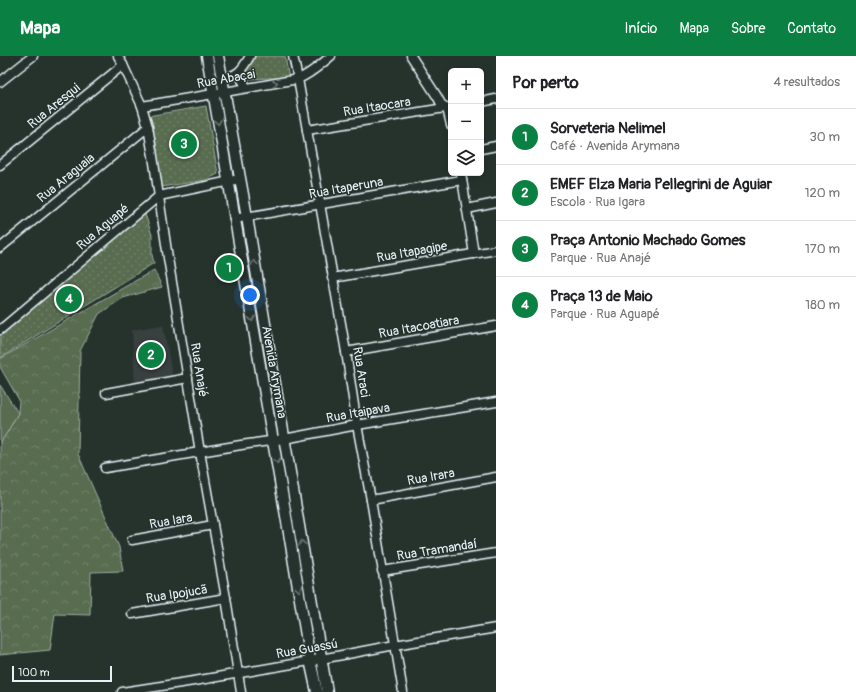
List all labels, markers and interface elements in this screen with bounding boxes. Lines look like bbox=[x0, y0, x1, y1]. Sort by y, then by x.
text: Mapa bbox=[20, 16, 60, 40]
text: Início bbox=[624, 20, 657, 37]
text: Mapa bbox=[679, 20, 709, 37]
text: Sobre bbox=[731, 20, 765, 37]
text: Contato bbox=[787, 20, 836, 37]
street label: Rua Abaçai bbox=[196, 66, 256, 92]
map controls bbox=[448, 68, 484, 176]
button: + bbox=[448, 68, 484, 104]
text: Por perto bbox=[512, 72, 579, 93]
text: 4 resultados bbox=[773, 74, 840, 90]
one-way arrow bbox=[272, 79, 278, 88]
street label: Rua Aresqui bbox=[25, 80, 83, 132]
street label: Rua Itaocara bbox=[342, 94, 412, 120]
button: − bbox=[448, 104, 484, 140]
one-way arrow bbox=[214, 119, 222, 125]
text: Sorveteria Nelimel bbox=[550, 119, 666, 138]
pin: 3 bbox=[171, 129, 197, 159]
text: 1 bbox=[522, 129, 528, 145]
text: 30 m bbox=[810, 129, 840, 145]
text: Café · Avenida Arymana bbox=[550, 138, 680, 154]
button: layers bbox=[448, 140, 484, 176]
street label: Rua Araguaia bbox=[34, 150, 98, 206]
street label: Rua Itaperuna bbox=[308, 174, 384, 202]
text: EMEF Elza Maria Pellegrini de Aguiar bbox=[550, 175, 772, 194]
text: 2 bbox=[521, 185, 529, 201]
text: 120 m bbox=[804, 185, 840, 201]
text: Escola · Rua Igara bbox=[550, 194, 645, 210]
street label: Rua Aguapé bbox=[74, 200, 133, 254]
text: Praça Antonio Machado Gomes bbox=[550, 231, 746, 250]
street label: Rua Itapagipe bbox=[375, 238, 449, 266]
text: 3 bbox=[521, 241, 529, 257]
text: 170 m bbox=[805, 241, 840, 257]
text: Parque · Rua Anajé bbox=[550, 250, 651, 266]
pin: 1 bbox=[216, 253, 242, 283]
one-way arrow bbox=[251, 260, 259, 266]
pin: 4 bbox=[56, 284, 82, 314]
your location bbox=[240, 285, 260, 305]
text: Praça 13 de Maio bbox=[550, 287, 652, 306]
text: 4 bbox=[521, 297, 529, 313]
text: 180 m bbox=[805, 297, 840, 313]
text: Parque · Rua Aguapé bbox=[550, 306, 660, 322]
street label: Rua Itacoatiara bbox=[378, 312, 460, 342]
one-way arrow bbox=[247, 316, 256, 322]
street label: Avenida Arymana bbox=[258, 324, 290, 420]
pin: 2 bbox=[138, 340, 164, 370]
street label: Rua Anajé bbox=[187, 342, 211, 398]
street label: Rua Araci bbox=[349, 346, 373, 398]
street label: Rua Itaipava bbox=[325, 400, 391, 426]
one-way arrow bbox=[272, 458, 280, 464]
street label: Rua Irara bbox=[406, 465, 456, 489]
street label: Rua Iara bbox=[148, 509, 194, 533]
street label: Rua Tramandaí bbox=[396, 536, 479, 564]
one-way arrow bbox=[298, 540, 307, 546]
street label: Rua Ipojucã bbox=[145, 581, 209, 607]
one-way arrow bbox=[294, 586, 303, 592]
street label: Rua Guassú bbox=[275, 636, 339, 662]
scale bar bbox=[12, 664, 112, 683]
text: 100 m bbox=[18, 666, 49, 679]

